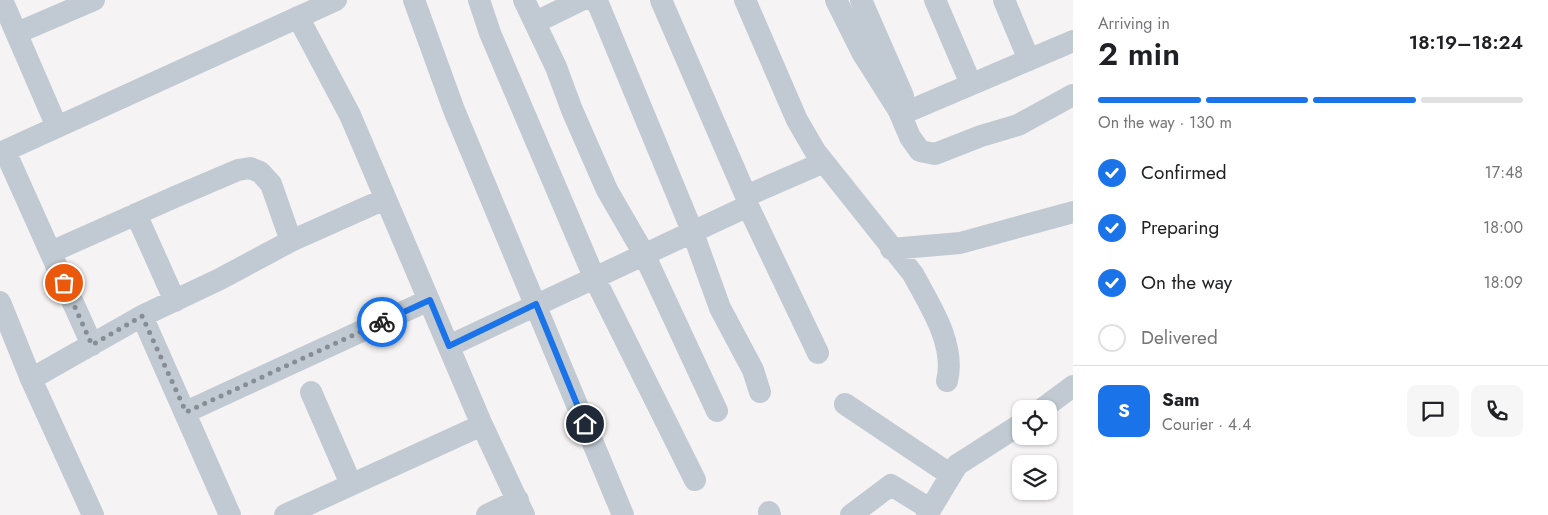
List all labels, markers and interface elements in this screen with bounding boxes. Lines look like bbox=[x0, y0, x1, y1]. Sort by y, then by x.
text: Arriving in bbox=[1098, 12, 1170, 35]
text: 18:19–18:24 bbox=[1409, 29, 1523, 56]
text: 2 min bbox=[1098, 31, 1180, 77]
text: On the way · 130 m bbox=[1098, 111, 1232, 134]
icon: check bbox=[1098, 159, 1126, 187]
text: Confirmed bbox=[1141, 159, 1227, 186]
text: 17:48 bbox=[1485, 161, 1523, 184]
icon: check bbox=[1098, 214, 1126, 242]
text: Preparing bbox=[1141, 214, 1219, 241]
text: 18:00 bbox=[1483, 216, 1523, 239]
pin bbox=[43, 262, 85, 304]
icon: bag bbox=[50, 269, 78, 297]
icon: check bbox=[1098, 269, 1126, 297]
text: On the way bbox=[1141, 269, 1232, 296]
text: 18:09 bbox=[1483, 271, 1523, 294]
courier bbox=[357, 297, 407, 347]
icon: bike bbox=[368, 308, 396, 336]
text: Delivered bbox=[1141, 324, 1218, 351]
button: chat bbox=[1407, 385, 1459, 437]
button: phone bbox=[1471, 385, 1523, 437]
text: Sam bbox=[1162, 386, 1200, 413]
text: S bbox=[1118, 397, 1130, 424]
map controls bbox=[1012, 400, 1057, 500]
button: locate bbox=[1012, 400, 1057, 445]
pin bbox=[564, 403, 606, 445]
icon: home bbox=[571, 410, 599, 438]
text: Courier · 4.4 bbox=[1162, 413, 1251, 436]
button: layers bbox=[1012, 455, 1057, 500]

